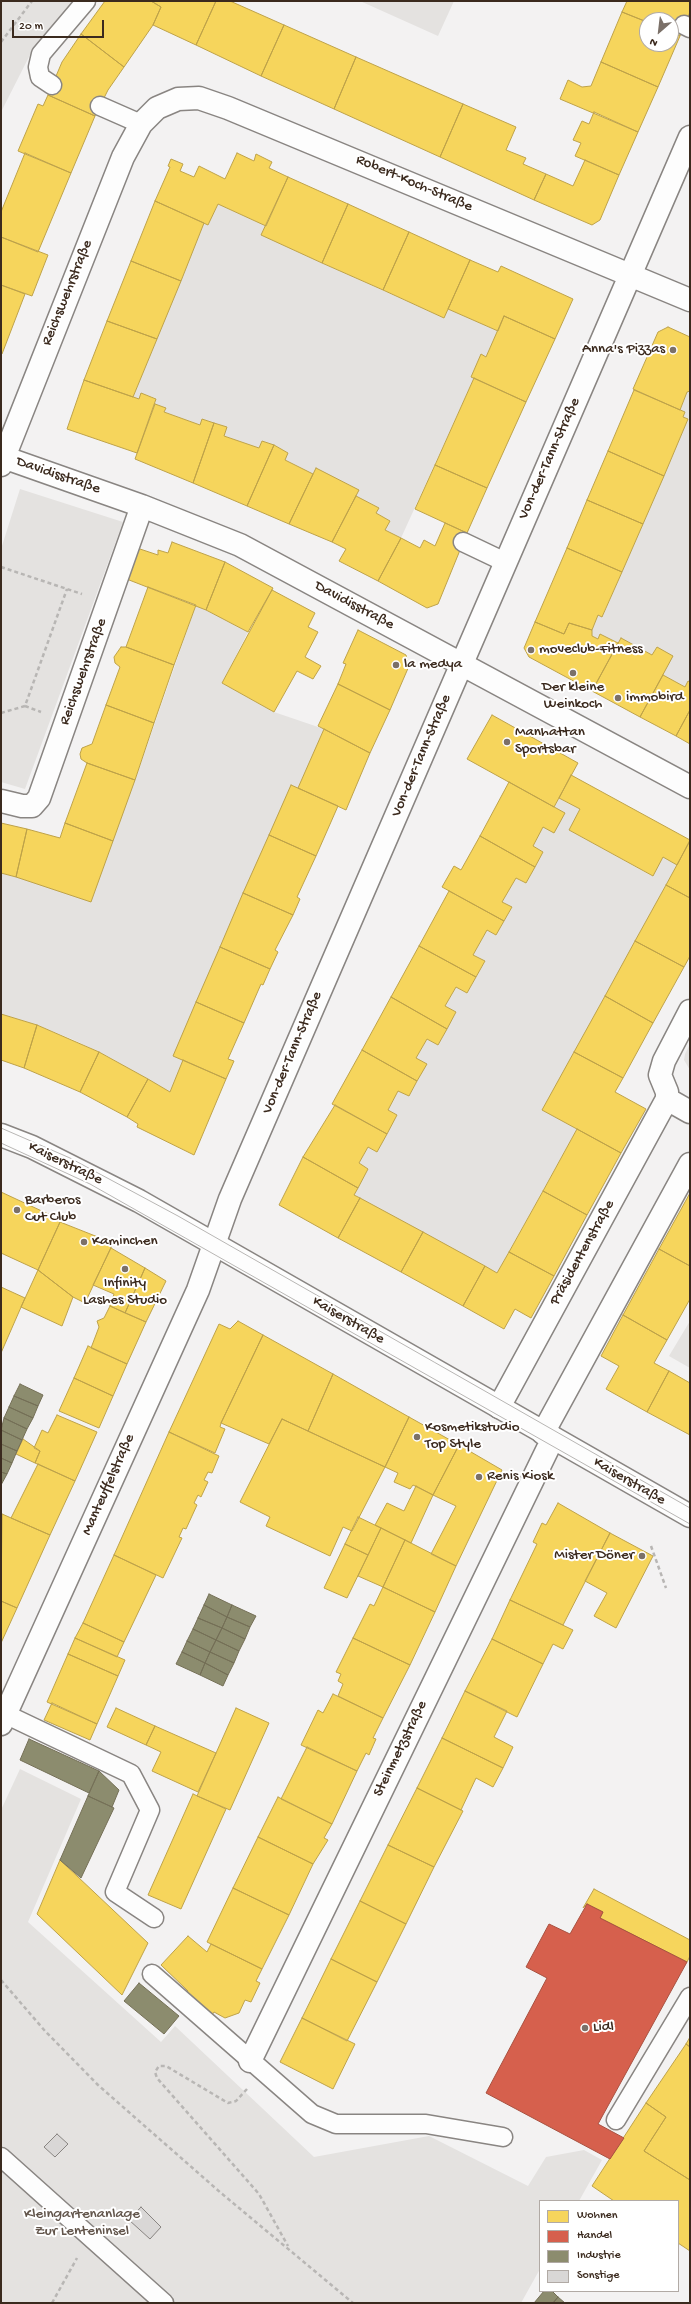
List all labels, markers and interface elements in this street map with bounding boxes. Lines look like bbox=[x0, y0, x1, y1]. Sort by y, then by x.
scale bar bbox=[14, 12, 106, 38]
north arrow bbox=[639, 12, 679, 52]
text: 20 m bbox=[19, 20, 43, 34]
text: N bbox=[648, 35, 660, 49]
street label: Robert-Koch-Straße bbox=[353, 151, 475, 217]
street label: Reichswehrstraße bbox=[39, 238, 97, 348]
place label: Anna's Pizzas bbox=[582, 341, 665, 359]
marker: Anna's Pizzas bbox=[668, 345, 678, 355]
street label: Von-der-Tann-Straße bbox=[515, 395, 585, 523]
street label: Davidisstraße bbox=[14, 453, 102, 499]
street label: Davidisstraße bbox=[311, 577, 397, 635]
street label: Reichswehrstraße bbox=[56, 616, 112, 728]
place label: moveclub-Fitness bbox=[539, 641, 643, 659]
marker: moveclub-Fitness bbox=[526, 645, 536, 655]
place label: la medya bbox=[404, 656, 462, 674]
marker: la medya bbox=[391, 660, 401, 670]
marker: Der kleine Weinkoch bbox=[568, 668, 578, 678]
place label: Der kleine Weinkoch bbox=[542, 679, 604, 714]
place label: immobird bbox=[626, 689, 684, 707]
street label: Von-der-Tann-Straße bbox=[388, 692, 456, 820]
marker: immobird bbox=[613, 693, 623, 703]
place label: Manhattan Sportsbar bbox=[515, 724, 585, 759]
marker: Manhattan Sportsbar bbox=[502, 737, 512, 747]
street label: Von-der-Tann-Straße bbox=[259, 989, 327, 1117]
street label: Kaiserstraße bbox=[25, 1138, 105, 1190]
place label: Barberos Cut Club bbox=[25, 1192, 81, 1227]
street label: Präsidentenstraße bbox=[547, 1197, 619, 1309]
marker: Barberos Cut Club bbox=[12, 1205, 22, 1215]
place label: Kaminchen bbox=[92, 1233, 158, 1251]
marker: Kaminchen bbox=[79, 1237, 89, 1247]
marker: Infinity Lashes Studio bbox=[120, 1264, 130, 1274]
place label: Infinity Lashes Studio bbox=[83, 1275, 167, 1310]
street label: Kaiserstraße bbox=[309, 1293, 387, 1349]
place label: Kosmetikstudio Top Style bbox=[425, 1419, 520, 1454]
street label: Manteuffelstraße bbox=[79, 1431, 139, 1539]
marker: Kosmetikstudio Top Style bbox=[412, 1432, 422, 1442]
street label: Kaiserstraße bbox=[590, 1454, 668, 1510]
place label: Renis Kiosk bbox=[487, 1468, 554, 1486]
marker: Renis Kiosk bbox=[474, 1472, 484, 1482]
place label: Mister Döner bbox=[554, 1547, 634, 1565]
marker: Mister Döner bbox=[637, 1551, 647, 1561]
street label: Steinmetzstraße bbox=[370, 1698, 432, 1800]
place label: Lidl bbox=[593, 2019, 614, 2037]
marker: Lidl bbox=[580, 2023, 590, 2033]
legend bbox=[539, 2200, 679, 2292]
park label: Kleingartenanlage Zur Lenteninsel bbox=[24, 2206, 140, 2241]
text: Wohnen bbox=[577, 2209, 617, 2223]
text: Handel bbox=[577, 2229, 612, 2243]
text: Industrie bbox=[577, 2249, 621, 2263]
text: Sonstige bbox=[577, 2269, 619, 2283]

